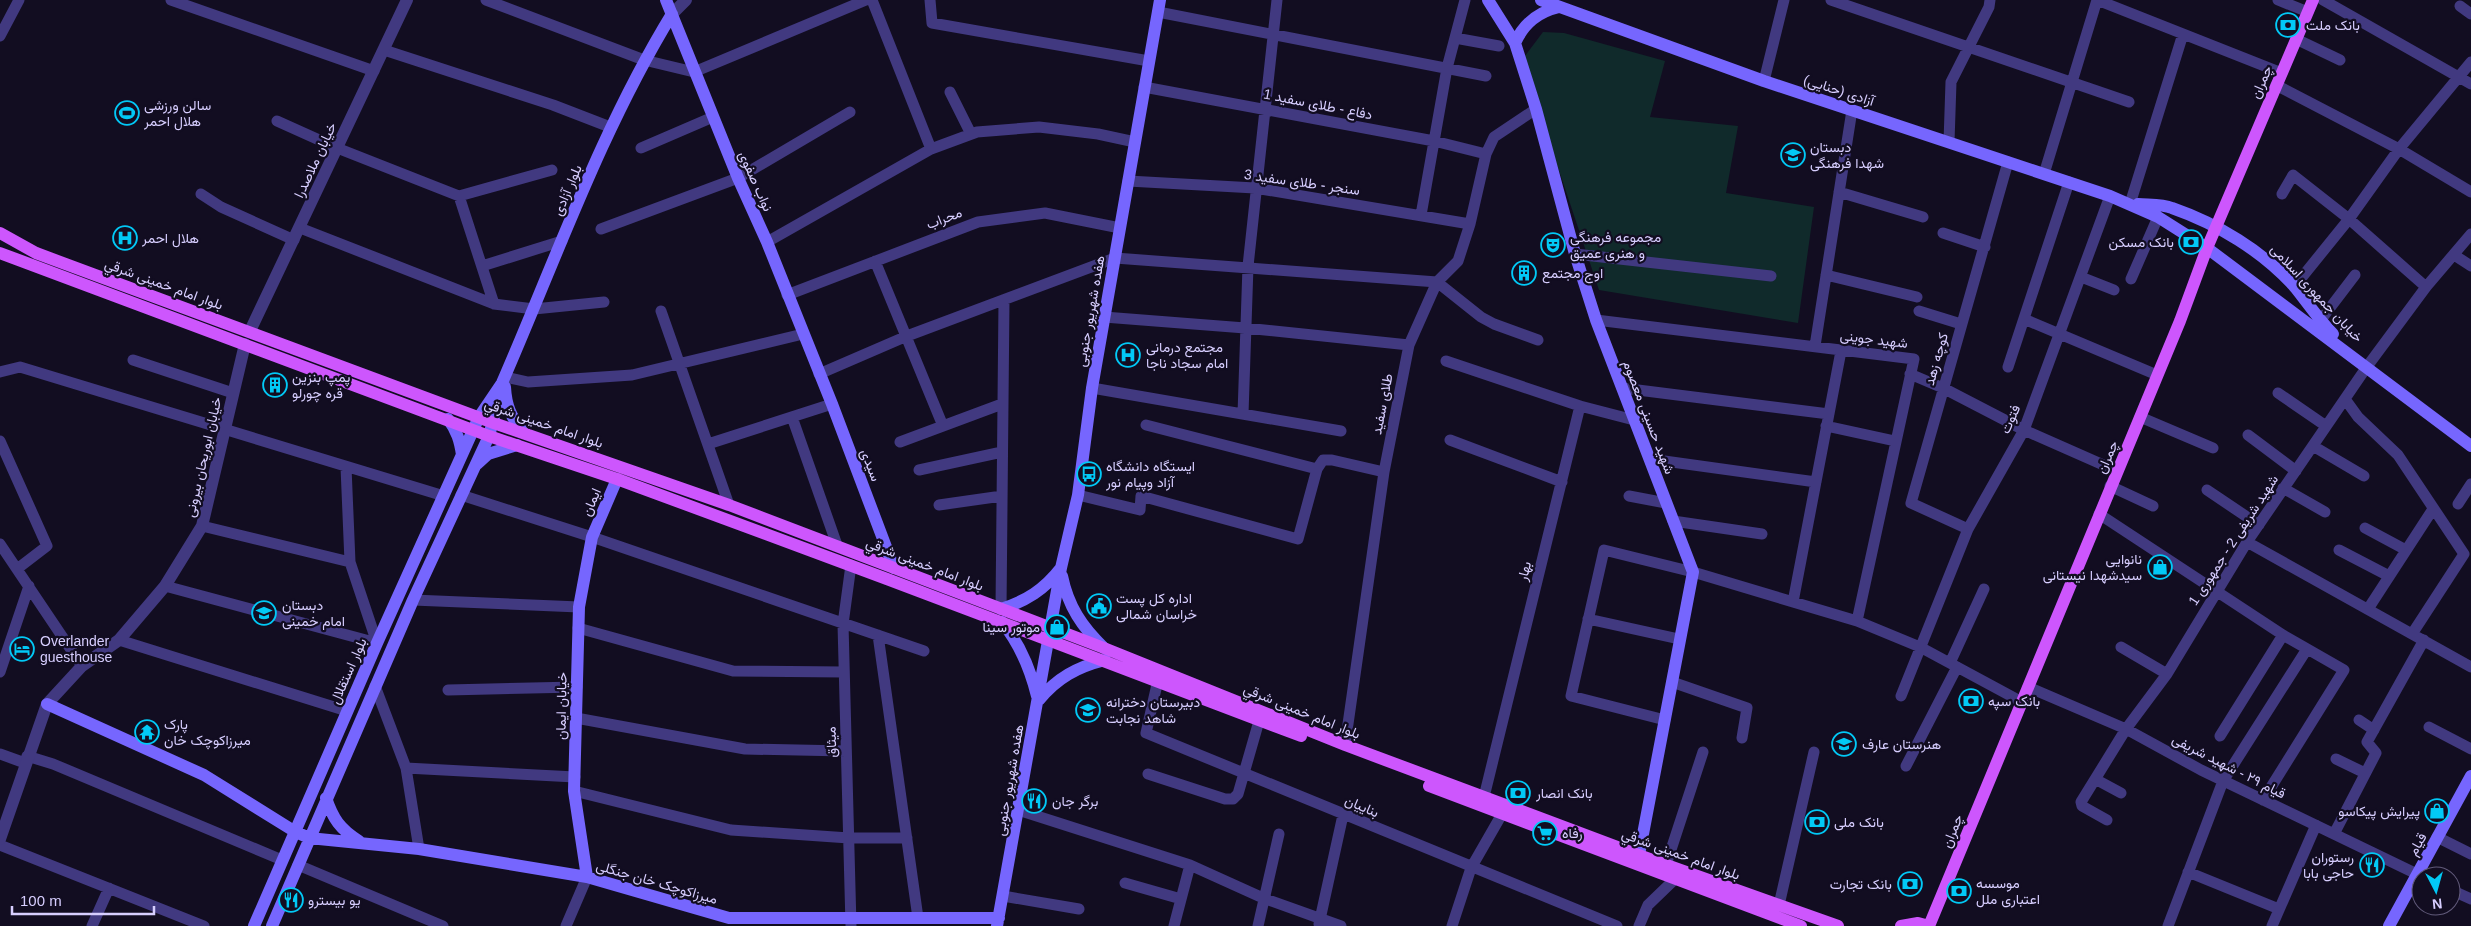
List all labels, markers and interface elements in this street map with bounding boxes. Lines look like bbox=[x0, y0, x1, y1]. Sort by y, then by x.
bank icon: بانک ملت bbox=[2275, 12, 2301, 38]
place label: بانک ملت bbox=[2306, 17, 2360, 34]
street label: چمران bbox=[2247, 63, 2277, 102]
street label: آزادی (حنایی) bbox=[1801, 71, 1878, 110]
street label: دفاع - طلای سفید 1 bbox=[1262, 86, 1374, 125]
place label: سالن ورزشی هلال احمر bbox=[143, 97, 211, 131]
sports icon: سالن ورزشی هلال احمر bbox=[114, 100, 140, 126]
street label: خیابان ملاصدرا bbox=[291, 120, 340, 201]
place label: دبستان شهدا فرهنگی bbox=[1810, 139, 1884, 172]
school or university icon: دبستان شهدا فرهنگی bbox=[1780, 142, 1806, 168]
street label: نواب صفوی bbox=[735, 148, 776, 214]
street label: بلوار آزادی bbox=[549, 162, 586, 218]
street label: سنجر - طلای سفید 3 bbox=[1243, 166, 1361, 199]
street label: محراب bbox=[924, 204, 964, 233]
hospital icon: هلال احمر bbox=[112, 225, 138, 251]
place label: مجموعه فرهنگی و هنری عمیق bbox=[1570, 229, 1661, 262]
bank icon: بانک مسکن bbox=[2178, 229, 2204, 255]
place label: هلال احمر bbox=[141, 230, 199, 248]
theatre icon: مجموعه فرهنگی و هنری عمیق bbox=[1540, 232, 1566, 258]
place label: بانک مسکن bbox=[2109, 234, 2174, 251]
street label: خیابان جمهوری اسلامی bbox=[2267, 241, 2366, 346]
street label: هفده شهریور جنوبی bbox=[1072, 254, 1109, 368]
street label: بلوار امام خمینی شرقي bbox=[101, 255, 225, 317]
building icon: اوج مجتمع bbox=[1511, 260, 1537, 286]
place label: اوج مجتمع bbox=[1542, 265, 1603, 284]
street label: شهید جوینی bbox=[1839, 327, 1909, 352]
street label: کوچه زهد bbox=[1921, 331, 1953, 388]
place label: مجتمع درمانی امام سجاد ناجا bbox=[1146, 339, 1228, 372]
hospital icon: مجتمع درمانی امام سجاد ناجا bbox=[1115, 342, 1141, 368]
street label: شهید حسینی معصوم bbox=[1619, 358, 1678, 476]
place label: پمپ بنزین قره چورلو bbox=[292, 369, 350, 403]
building icon: پمپ بنزین قره چورلو bbox=[262, 372, 288, 398]
street label: طلای سفید bbox=[1368, 372, 1397, 436]
street label: خیابان ابوریحان بیرونی bbox=[181, 395, 226, 519]
street label: بلوار امام خمینی شرقي bbox=[481, 395, 605, 455]
street label: فتوت bbox=[1997, 402, 2024, 436]
street label: چمران bbox=[2093, 438, 2123, 477]
street label: سیدی bbox=[857, 447, 884, 484]
place label: ایستگاه دانشگاه آزاد وپیام نور bbox=[1105, 458, 1195, 492]
bus stop icon: ایستگاه دانشگاه آزاد وپیام نور bbox=[1076, 461, 1102, 487]
street label: شهید شریفی 2 - جمهوری 1 bbox=[2185, 472, 2282, 609]
street label: ایمان bbox=[578, 486, 605, 519]
street label: بلوار امام خمینی شرقي bbox=[863, 534, 986, 598]
place label: نانوایی سیدشهدا نیستانی bbox=[2043, 551, 2142, 584]
shop icon: نانوایی سیدشهدا نیستانی bbox=[2147, 554, 2173, 580]
street label: بهار bbox=[1514, 560, 1535, 584]
place label: اداره کل پست خراسان شمالی bbox=[1116, 590, 1197, 623]
public building icon: اداره کل پست خراسان شمالی bbox=[1086, 593, 1112, 619]
place label: دبستان امام خمینی bbox=[282, 597, 345, 630]
school or university icon: دبستان امام خمینی bbox=[251, 600, 277, 626]
shop icon: موتور سینا bbox=[1044, 614, 1070, 640]
place label: موتور سینا bbox=[983, 619, 1040, 636]
place label: Overlander guesthouse bbox=[40, 633, 113, 665]
street label: بلوار استقلال bbox=[326, 635, 372, 707]
hotel icon: Overlander guesthouse bbox=[9, 636, 35, 662]
street label: خیابان ایمان bbox=[552, 672, 571, 740]
street label: بلوار امام خمینی شرقي bbox=[1240, 680, 1363, 745]
bank icon: بانک سپه bbox=[1958, 688, 1984, 714]
place label: بانک سپه bbox=[1988, 693, 2040, 711]
place label: دبیرستان دخترانه شاهد نجابت bbox=[1106, 694, 1200, 727]
school or university icon: دبیرستان دخترانه شاهد نجابت bbox=[1075, 697, 1101, 723]
place label: پارک میرزاکوچک خان bbox=[164, 716, 251, 750]
temple icon: پارک میرزاکوچک خان bbox=[134, 719, 160, 745]
street label: هفده شهریور جنوبی bbox=[991, 723, 1028, 837]
street label: میثاق bbox=[822, 726, 841, 758]
street label: قیام ۲۹ - شهید شریفی bbox=[2169, 730, 2288, 802]
school or university icon: هنرستان عارف bbox=[1831, 731, 1857, 757]
place label: هنرستان عارف bbox=[1862, 736, 1941, 753]
bank icon: بانک انصار bbox=[1505, 780, 1531, 806]
place label: بانک انصار bbox=[1535, 785, 1593, 802]
restaurant icon: برگر جان bbox=[1021, 788, 1047, 814]
street label: بناییان bbox=[1342, 792, 1382, 821]
place label: برگر جان bbox=[1052, 793, 1098, 810]
shop icon: پیرایش پیکاسو bbox=[2424, 798, 2450, 824]
place label: پیرایش پیکاسو bbox=[2338, 803, 2420, 821]
bank icon: بانک ملی bbox=[1804, 809, 1830, 835]
street label: چمران bbox=[1938, 812, 1968, 851]
place label: بانک ملی bbox=[1834, 814, 1884, 831]
supermarket icon: رفاه bbox=[1532, 820, 1558, 846]
place label: رفاه bbox=[1562, 825, 1583, 842]
street label: بلوار امام خمینی شرقي bbox=[1618, 825, 1742, 887]
street label: قیام bbox=[2404, 830, 2431, 859]
place label: رستوران حاجی بابا bbox=[2303, 849, 2354, 882]
restaurant icon: رستوران حاجی بابا bbox=[2359, 852, 2385, 878]
street label: میرزاکوچک خان جنگلی bbox=[594, 857, 719, 909]
north arrow bbox=[2411, 866, 2461, 916]
bank icon: بانک تجارت bbox=[1897, 871, 1923, 897]
place label: موسسه اعتباری ملل bbox=[1976, 875, 2040, 908]
place label: بانک تجارت bbox=[1830, 876, 1892, 893]
bank icon: موسسه اعتباری ملل bbox=[1946, 878, 1972, 904]
scale bar bbox=[12, 884, 155, 916]
restaurant icon: یو بیسترو bbox=[278, 887, 304, 913]
text: 100 m bbox=[20, 892, 62, 909]
place label: یو بیسترو bbox=[308, 892, 361, 909]
text: N bbox=[2431, 895, 2443, 912]

